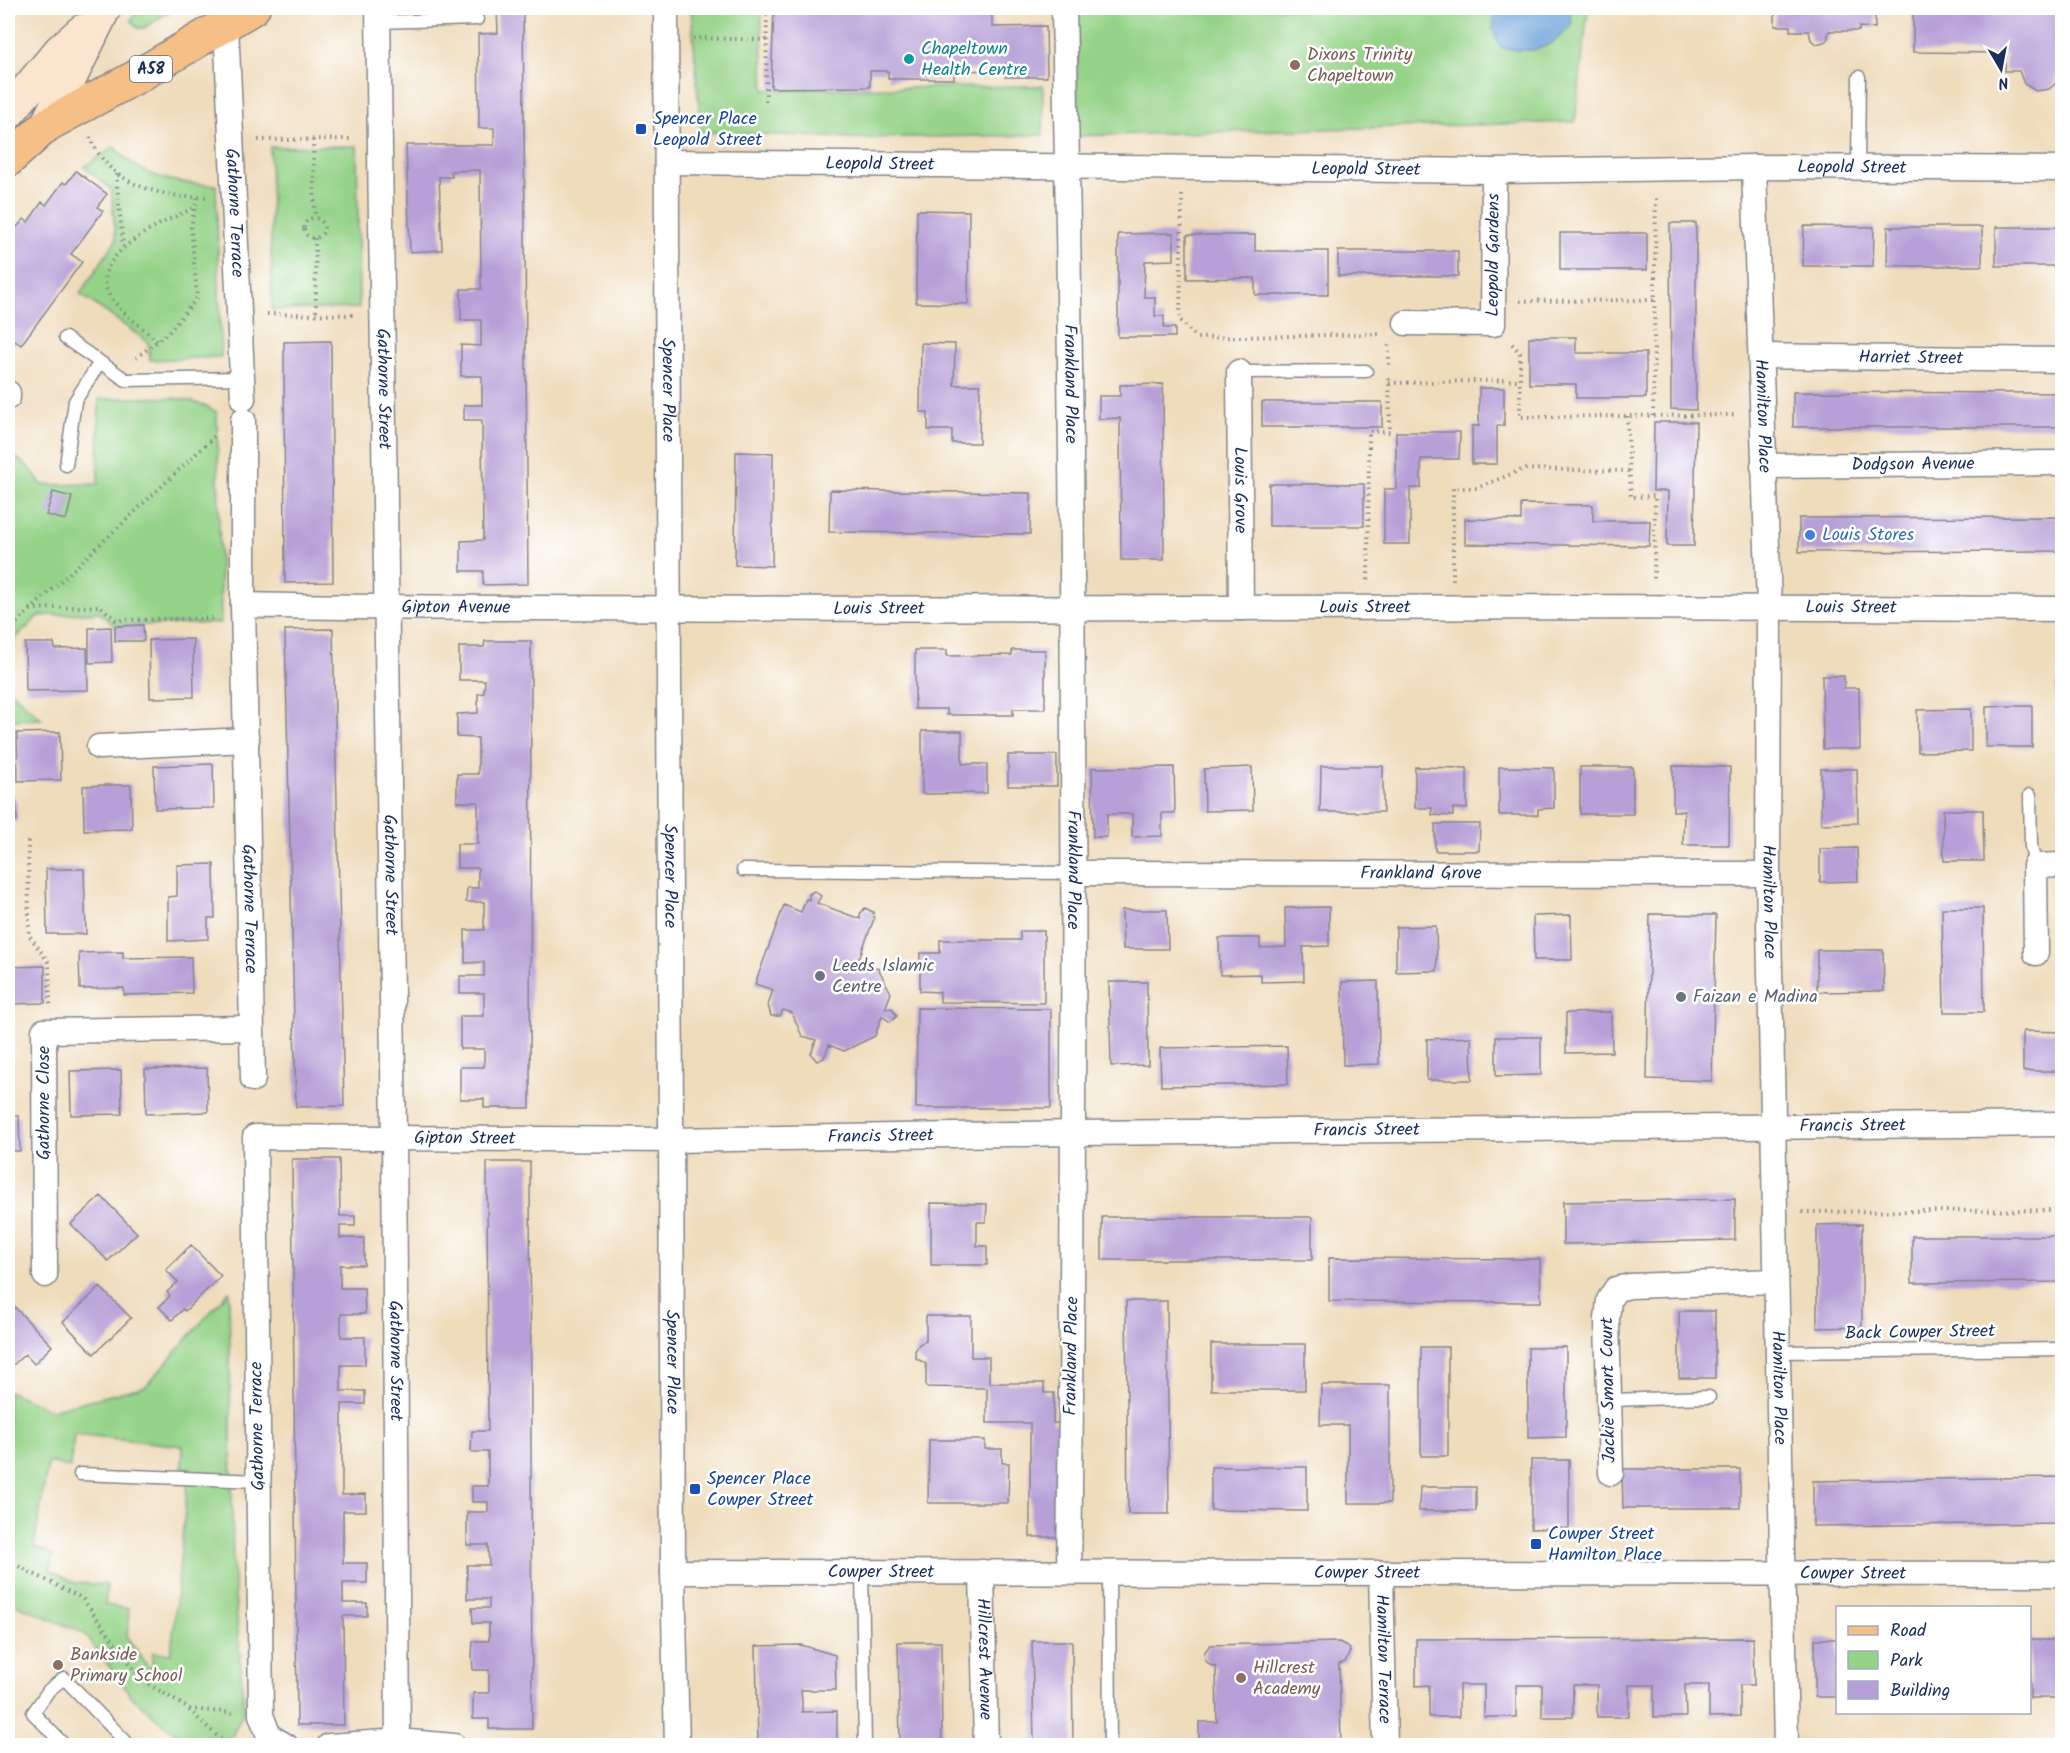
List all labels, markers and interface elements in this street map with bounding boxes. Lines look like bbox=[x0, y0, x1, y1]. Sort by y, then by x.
place label: Chapeltown Health Centre bbox=[921, 35, 1027, 85]
north arrow bbox=[1971, 39, 2031, 99]
place label: Dixons Trinity Chapeltown bbox=[1307, 41, 1413, 91]
marker: Chapeltown Health Centre bbox=[902, 52, 916, 66]
road number: A58 bbox=[130, 56, 172, 82]
marker: Dixons Trinity Chapeltown bbox=[1288, 58, 1302, 72]
text: N bbox=[1996, 69, 2010, 95]
place label: Spencer Place Leopold Street bbox=[653, 105, 763, 155]
marker: Spencer Place Leopold Street bbox=[634, 122, 648, 136]
street label: Gathorne Terrace bbox=[217, 148, 252, 278]
street label: Leopold Street bbox=[825, 149, 936, 179]
street label: Leopold Street bbox=[1797, 153, 1908, 182]
street label: Leopold Street bbox=[1311, 155, 1422, 185]
street label: Leopold Gardens bbox=[1479, 193, 1508, 317]
street label: Frankland Place bbox=[1055, 324, 1085, 444]
street label: Gathorne Street bbox=[368, 328, 399, 451]
street label: Spencer Place bbox=[653, 338, 682, 442]
street label: Harriet Street bbox=[1858, 343, 1965, 373]
street label: Hamilton Place bbox=[1746, 358, 1779, 473]
street label: Louis Grove bbox=[1225, 447, 1255, 533]
street label: Dodgson Avenue bbox=[1851, 449, 1975, 480]
place label: Louis Stores bbox=[1822, 521, 1915, 550]
marker: Louis Stores bbox=[1803, 528, 1817, 542]
street label: Gipton Avenue bbox=[401, 593, 511, 622]
street label: Louis Street bbox=[1319, 593, 1412, 622]
street label: Louis Street bbox=[1805, 593, 1898, 622]
street label: Louis Street bbox=[833, 594, 926, 623]
street label: Frankland Place bbox=[1059, 810, 1088, 930]
street label: Gathorne Street bbox=[375, 814, 406, 937]
street label: Spencer Place bbox=[655, 824, 685, 928]
street label: Gathorne Terrace bbox=[234, 844, 265, 974]
street label: Hamilton Place bbox=[1753, 845, 1784, 959]
street label: Frankland Grove bbox=[1360, 859, 1482, 888]
place label: Leeds Islamic Centre bbox=[832, 952, 935, 1002]
marker: Leeds Islamic Centre bbox=[813, 969, 827, 983]
place label: Faizan e Madina bbox=[1693, 983, 1818, 1012]
marker: Faizan e Madina bbox=[1674, 990, 1688, 1004]
street label: Gathorne Close bbox=[30, 1046, 59, 1160]
street label: Francis Street bbox=[1799, 1111, 1907, 1141]
street label: Francis Street bbox=[1313, 1115, 1421, 1145]
street label: Francis Street bbox=[827, 1121, 935, 1152]
street label: Gipton Street bbox=[414, 1124, 517, 1153]
street label: Frankland Place bbox=[1056, 1296, 1088, 1416]
street label: Gathorne Street bbox=[381, 1300, 410, 1422]
street label: Spencer Place bbox=[657, 1310, 687, 1414]
street label: Jackie Smart Court bbox=[1593, 1316, 1625, 1463]
street label: Back Cowper Street bbox=[1845, 1317, 1996, 1349]
street label: Hamilton Place bbox=[1763, 1330, 1794, 1445]
street label: Gathorne Terrace bbox=[242, 1361, 274, 1491]
place label: Spencer Place Cowper Street bbox=[707, 1465, 815, 1515]
marker: Spencer Place Cowper Street bbox=[688, 1482, 702, 1496]
place label: Cowper Street Hamilton Place bbox=[1548, 1520, 1662, 1570]
marker: Cowper Street Hamilton Place bbox=[1529, 1537, 1543, 1551]
street label: Cowper Street bbox=[828, 1558, 935, 1587]
street label: Cowper Street bbox=[1314, 1558, 1421, 1588]
street label: Cowper Street bbox=[1800, 1559, 1907, 1588]
street label: Hamilton Terrace bbox=[1367, 1594, 1399, 1724]
street label: Hillcrest Avenue bbox=[968, 1598, 1000, 1720]
legend bbox=[1836, 1606, 2031, 1714]
text: Road bbox=[1890, 1617, 1927, 1646]
place label: Bankside Primary School bbox=[70, 1641, 183, 1691]
text: Park bbox=[1890, 1647, 1923, 1676]
place label: Hillcrest Academy bbox=[1253, 1654, 1321, 1704]
marker: Bankside Primary School bbox=[51, 1658, 65, 1672]
marker: Hillcrest Academy bbox=[1234, 1671, 1248, 1685]
text: Building bbox=[1890, 1677, 1950, 1706]

